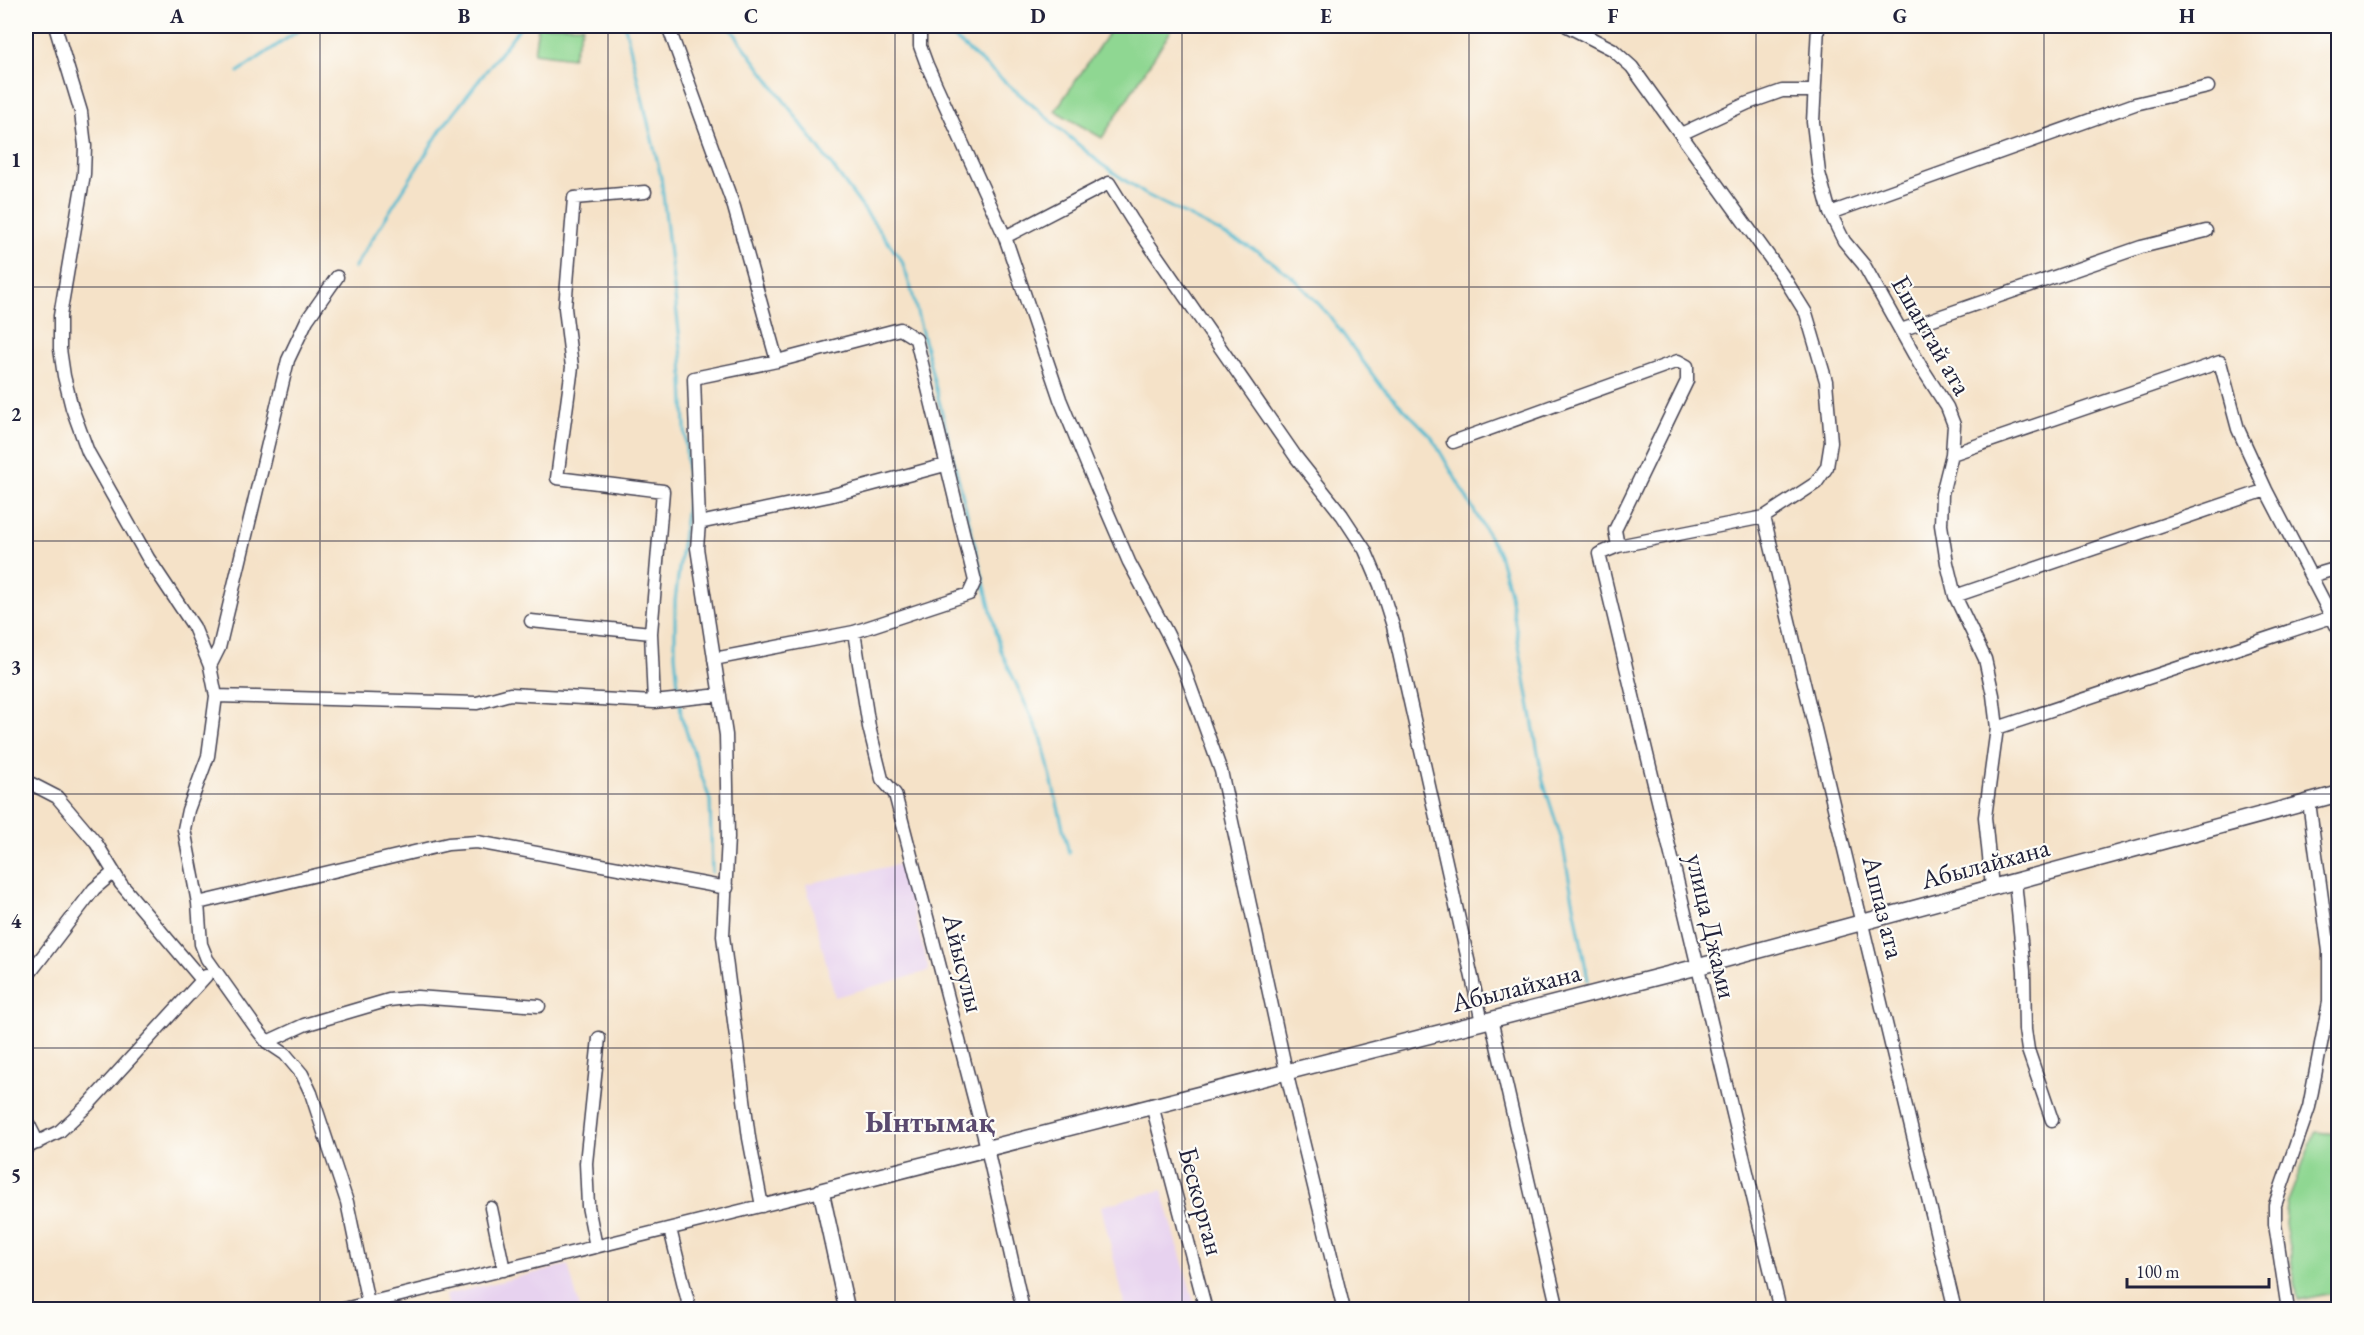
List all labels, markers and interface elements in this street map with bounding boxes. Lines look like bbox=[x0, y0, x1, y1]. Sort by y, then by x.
text: A bbox=[169, 3, 185, 29]
text: B bbox=[458, 3, 470, 29]
text: C bbox=[744, 3, 758, 29]
text: D bbox=[1030, 3, 1046, 29]
text: E bbox=[1320, 3, 1332, 29]
text: F bbox=[1608, 3, 1619, 29]
text: G bbox=[1893, 3, 1907, 29]
text: H bbox=[2179, 3, 2195, 29]
text: 1 bbox=[11, 147, 21, 173]
street label: Ешантай ата bbox=[1884, 269, 1980, 401]
text: 2 bbox=[11, 401, 22, 427]
text: 3 bbox=[11, 654, 21, 680]
street label: Абылайхана bbox=[1916, 829, 2054, 897]
street label: улица Джами bbox=[1678, 850, 1746, 1002]
street label: Аппаз ата bbox=[1854, 851, 1914, 962]
text: 4 bbox=[11, 908, 22, 934]
street label: Айысулы bbox=[935, 909, 993, 1016]
street label: Абылайхана bbox=[1447, 954, 1585, 1020]
district label: Ынтымақ bbox=[865, 1102, 996, 1141]
street label: Бескорган bbox=[1171, 1143, 1233, 1259]
text: 5 bbox=[11, 1162, 21, 1188]
scale bar bbox=[2127, 1251, 2270, 1289]
text: 100 m bbox=[2136, 1260, 2180, 1283]

